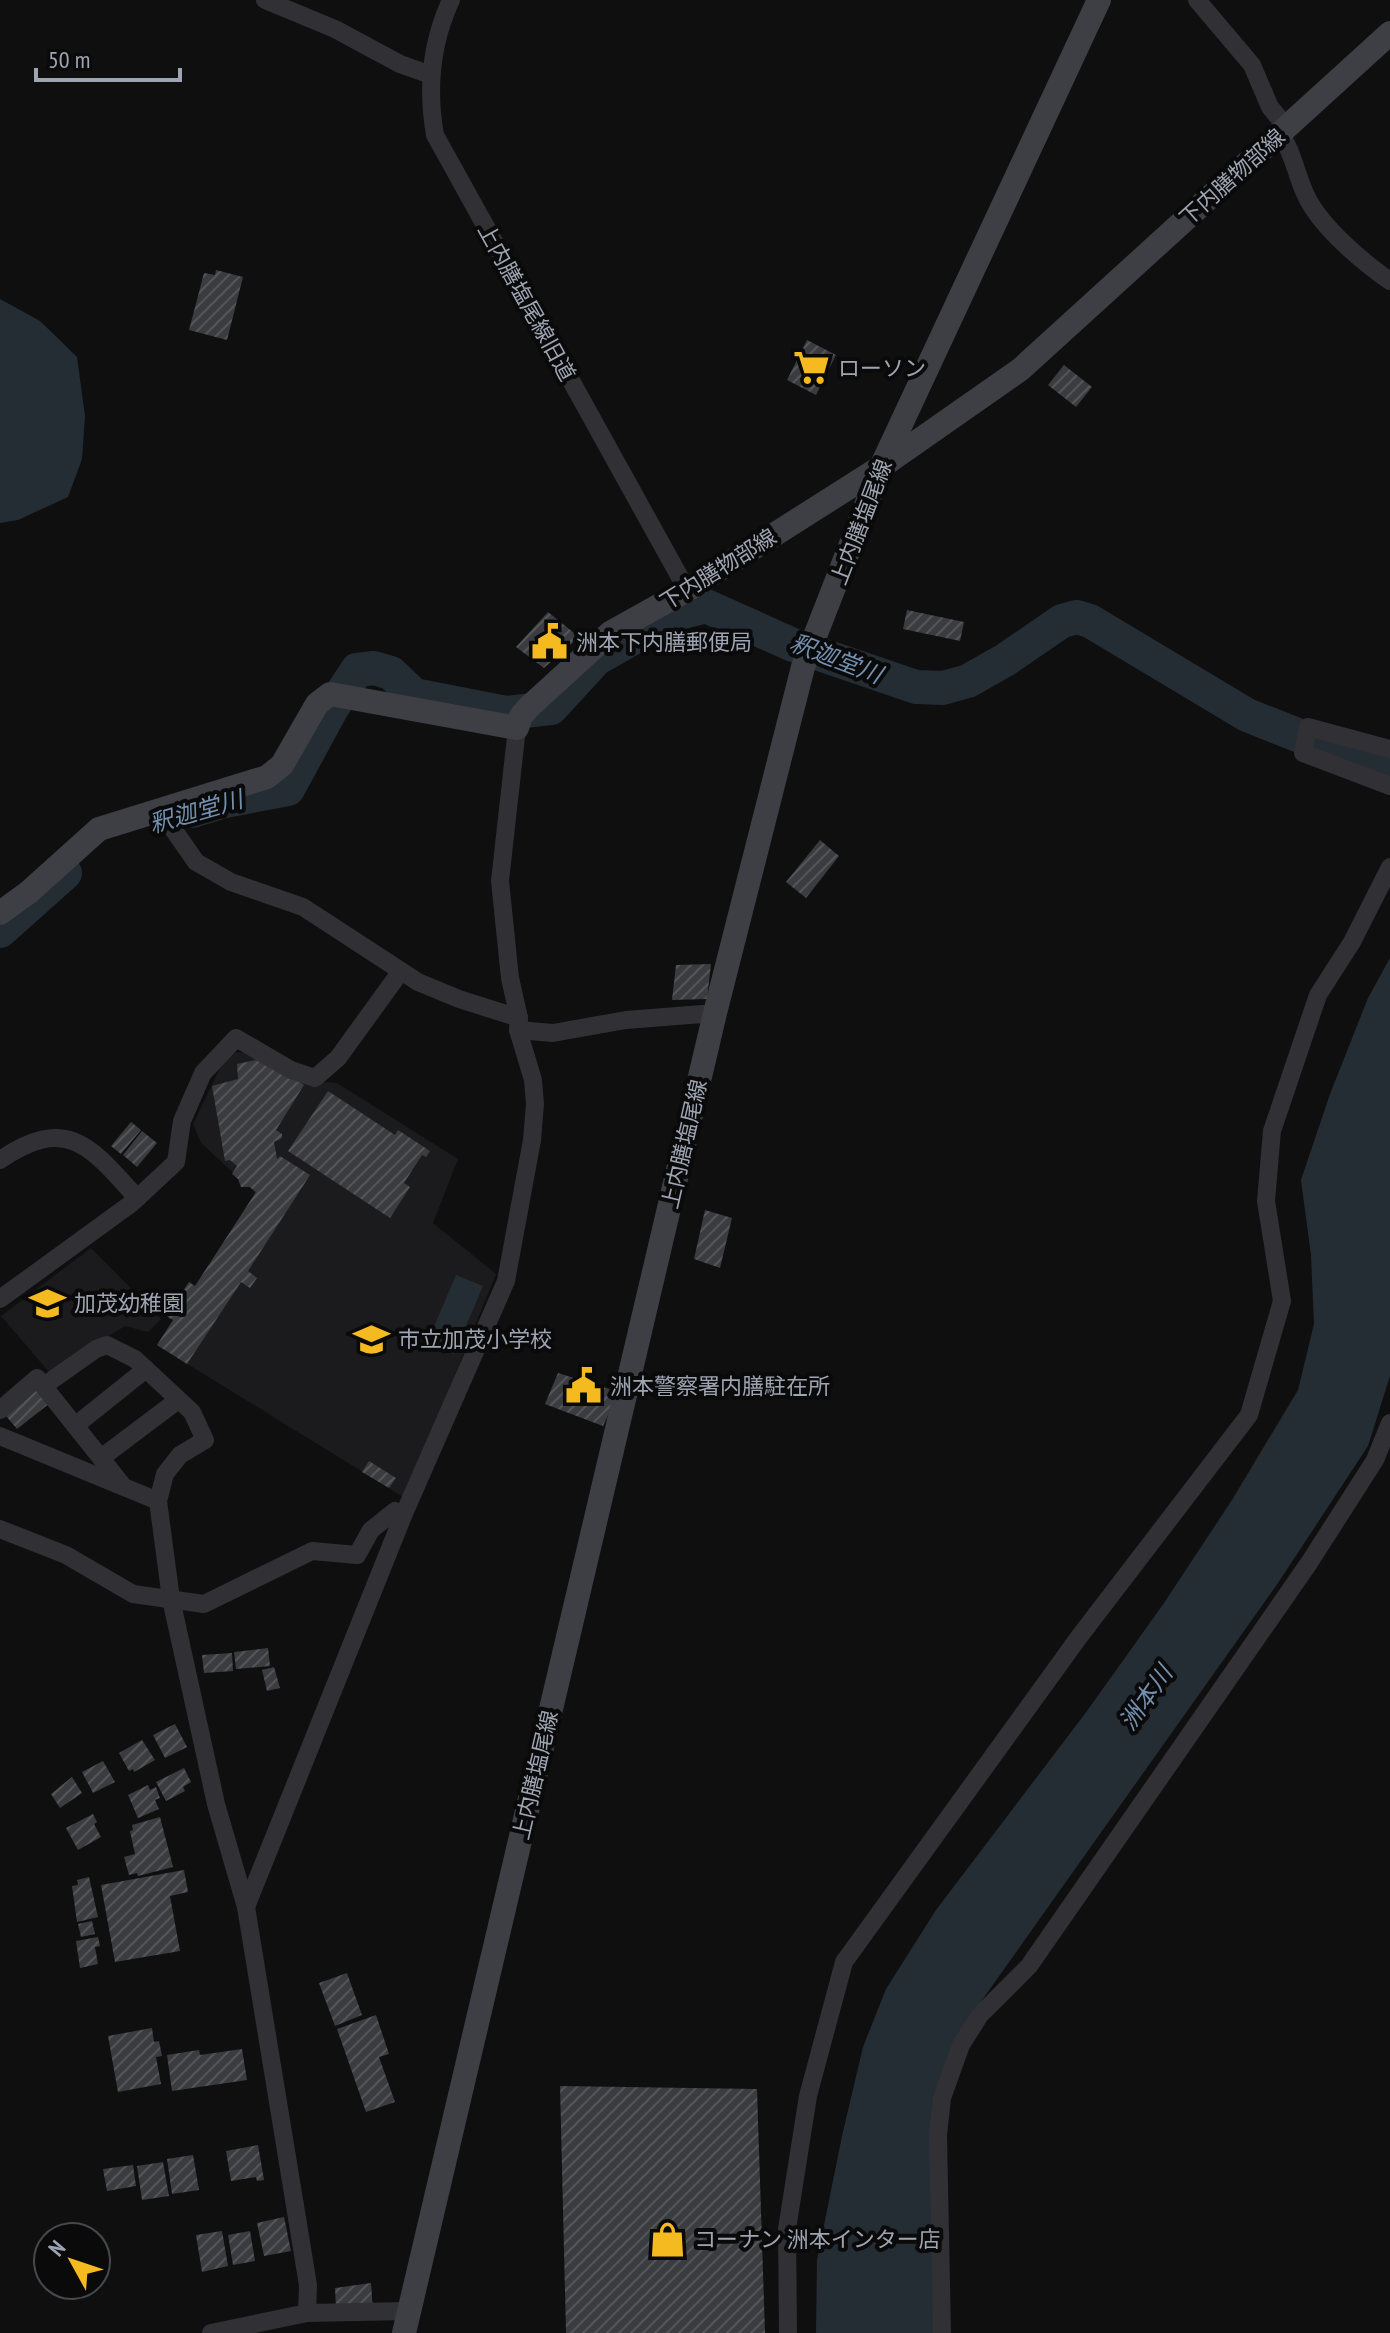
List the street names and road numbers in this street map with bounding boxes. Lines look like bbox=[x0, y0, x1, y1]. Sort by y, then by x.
street label: 下内膳物部線 bbox=[1174, 122, 1290, 232]
street label: 上内膳塩尾線旧道 bbox=[472, 218, 582, 386]
street label: 上内膳塩尾線 bbox=[824, 455, 898, 589]
street label: 下内膳物部線 bbox=[655, 522, 781, 616]
street label: 上内膳塩尾線 bbox=[656, 1077, 712, 1211]
street label: 上内膳塩尾線 bbox=[507, 1708, 563, 1842]

